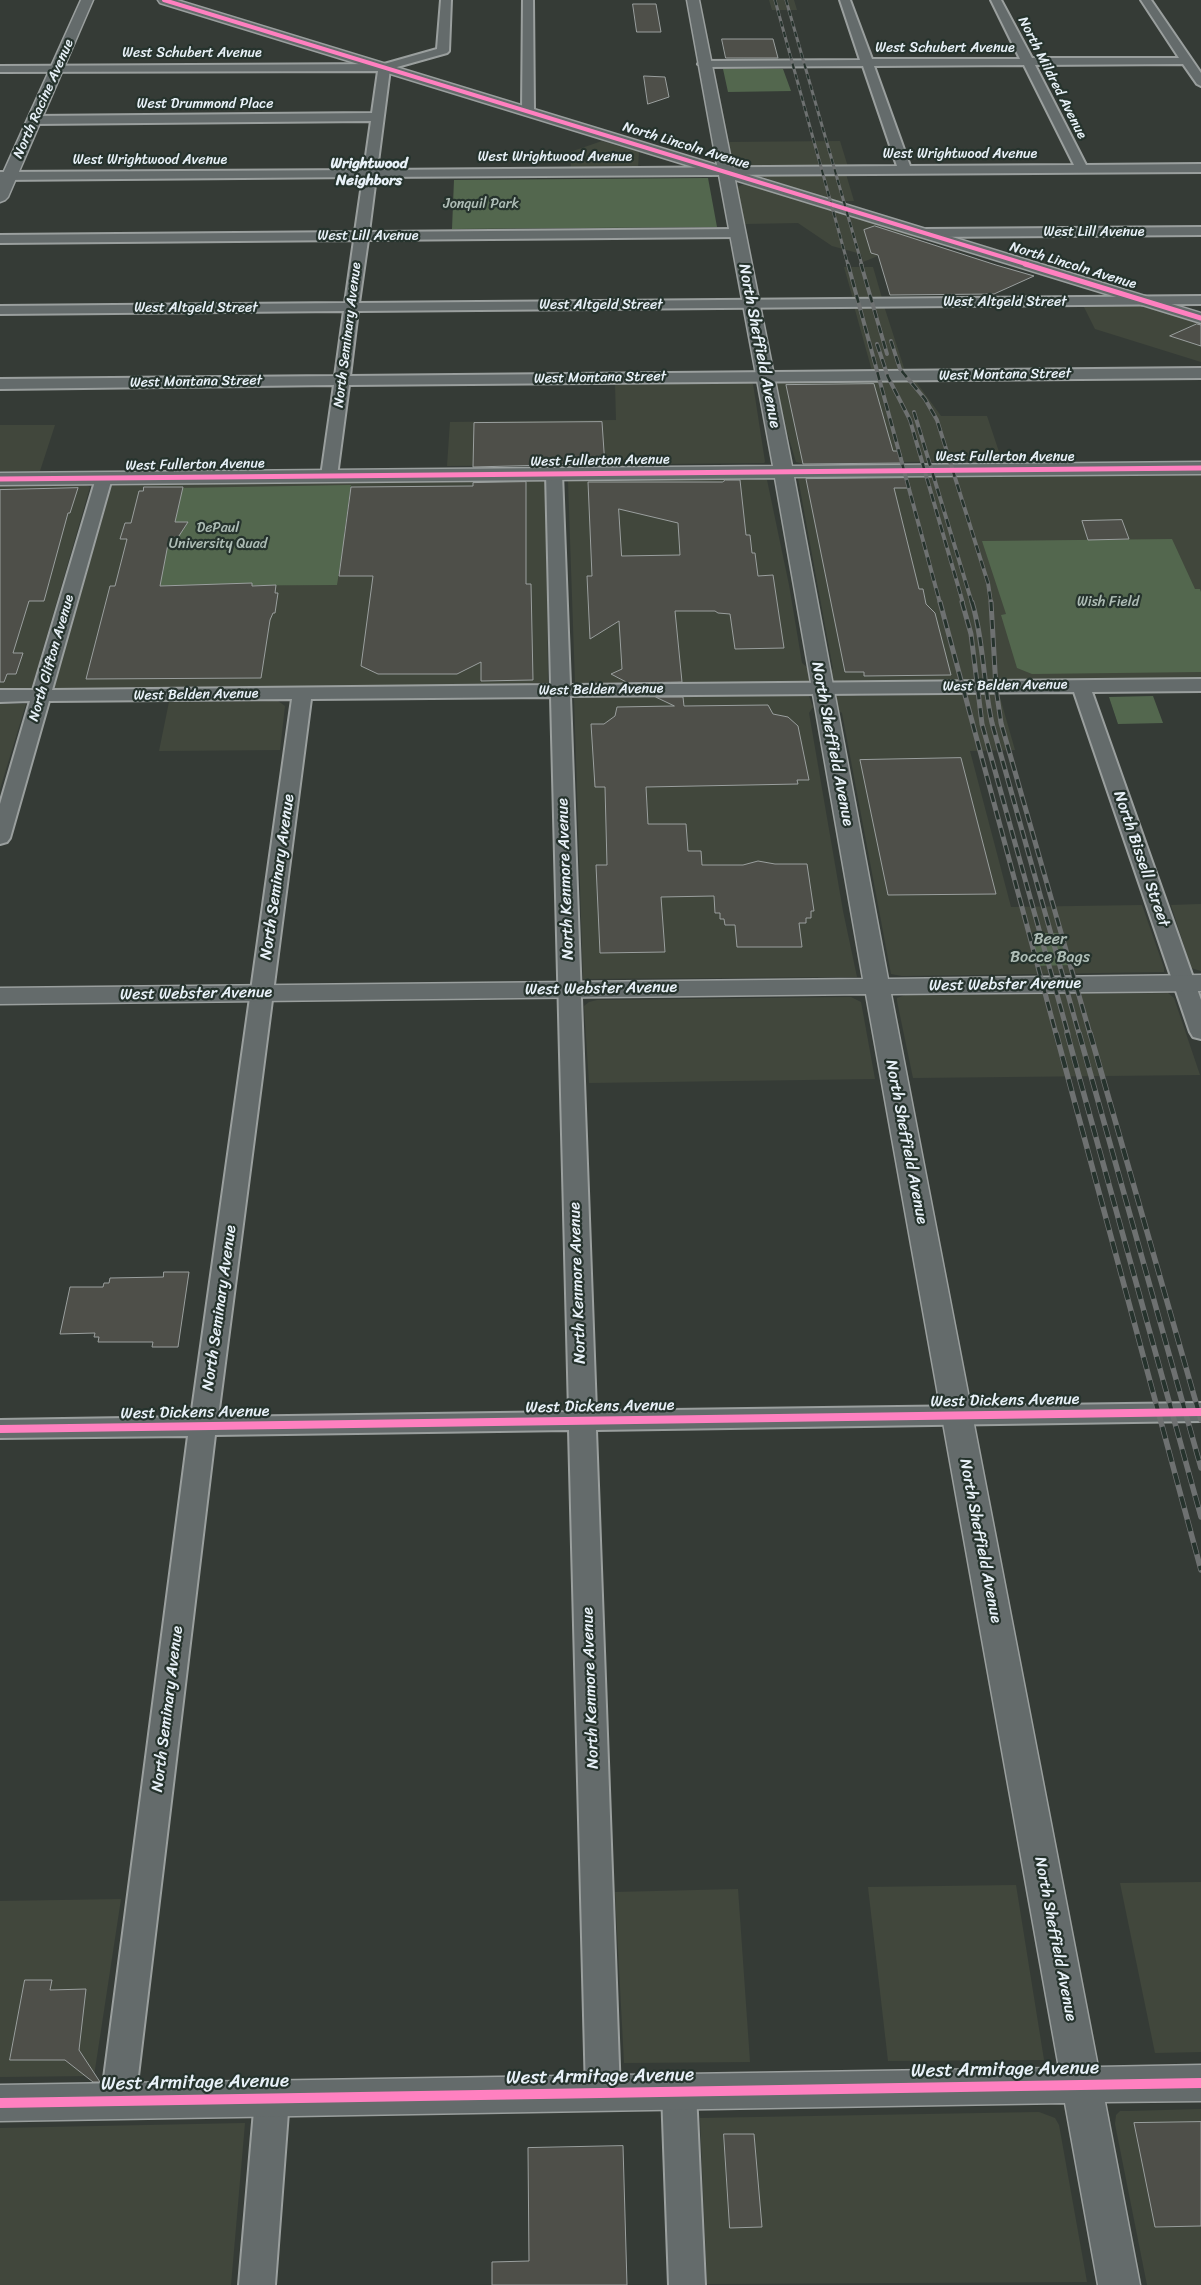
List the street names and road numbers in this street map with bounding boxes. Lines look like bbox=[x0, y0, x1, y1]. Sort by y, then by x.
street label: North Mildred Avenue bbox=[1014, 14, 1090, 142]
street label: North Racine Avenue bbox=[10, 37, 78, 161]
street label: West Schubert Avenue bbox=[875, 40, 1015, 56]
street label: West Schubert Avenue bbox=[122, 45, 262, 61]
street label: West Drummond Place bbox=[137, 96, 273, 112]
street label: North Lincoln Avenue bbox=[621, 119, 751, 173]
street label: West Wrightwood Avenue bbox=[883, 146, 1037, 162]
street label: West Wrightwood Avenue bbox=[478, 149, 632, 165]
street label: West Wrightwood Avenue bbox=[73, 152, 227, 168]
street label: West Lill Avenue bbox=[1044, 224, 1144, 240]
street label: West Lill Avenue bbox=[318, 228, 418, 244]
street label: North Lincoln Avenue bbox=[1008, 239, 1138, 293]
street label: North Seminary Avenue bbox=[331, 261, 365, 409]
street label: North Sheffield Avenue bbox=[734, 262, 784, 430]
street label: West Altgeld Street bbox=[943, 294, 1067, 310]
street label: West Altgeld Street bbox=[539, 297, 663, 313]
street label: West Altgeld Street bbox=[134, 300, 258, 316]
street label: West Montana Street bbox=[939, 365, 1071, 385]
street label: West Montana Street bbox=[534, 368, 666, 388]
street label: West Montana Street bbox=[130, 372, 262, 392]
street label: West Fullerton Avenue bbox=[935, 449, 1075, 465]
street label: West Fullerton Avenue bbox=[530, 451, 670, 471]
street label: West Fullerton Avenue bbox=[125, 455, 265, 475]
street label: North Clifton Avenue bbox=[26, 593, 78, 723]
street label: North Sheffield Avenue bbox=[807, 660, 857, 828]
street label: West Belden Avenue bbox=[943, 677, 1067, 695]
street label: West Belden Avenue bbox=[539, 681, 663, 699]
street label: West Belden Avenue bbox=[134, 686, 258, 704]
street label: North Bissell Street bbox=[1109, 788, 1173, 930]
street label: North Seminary Avenue bbox=[257, 793, 299, 961]
street label: North Kenmore Avenue bbox=[554, 798, 578, 960]
street label: West Webster Avenue bbox=[929, 974, 1081, 996]
street label: West Webster Avenue bbox=[525, 978, 677, 1000]
street label: West Webster Avenue bbox=[120, 983, 272, 1005]
street label: North Sheffield Avenue bbox=[881, 1058, 931, 1226]
street label: North Kenmore Avenue bbox=[566, 1202, 590, 1364]
street label: North Seminary Avenue bbox=[199, 1224, 241, 1392]
street label: West Dickens Avenue bbox=[930, 1390, 1080, 1412]
street label: West Dickens Avenue bbox=[525, 1396, 675, 1418]
street label: West Dickens Avenue bbox=[120, 1402, 270, 1424]
street label: North Sheffield Avenue bbox=[955, 1457, 1005, 1625]
street label: North Kenmore Avenue bbox=[579, 1607, 603, 1769]
street label: North Seminary Avenue bbox=[148, 1625, 188, 1793]
street label: North Sheffield Avenue bbox=[1030, 1855, 1080, 2023]
street label: West Armitage Avenue bbox=[911, 2057, 1099, 2083]
street label: West Armitage Avenue bbox=[506, 2064, 694, 2090]
street label: West Armitage Avenue bbox=[101, 2070, 289, 2096]

